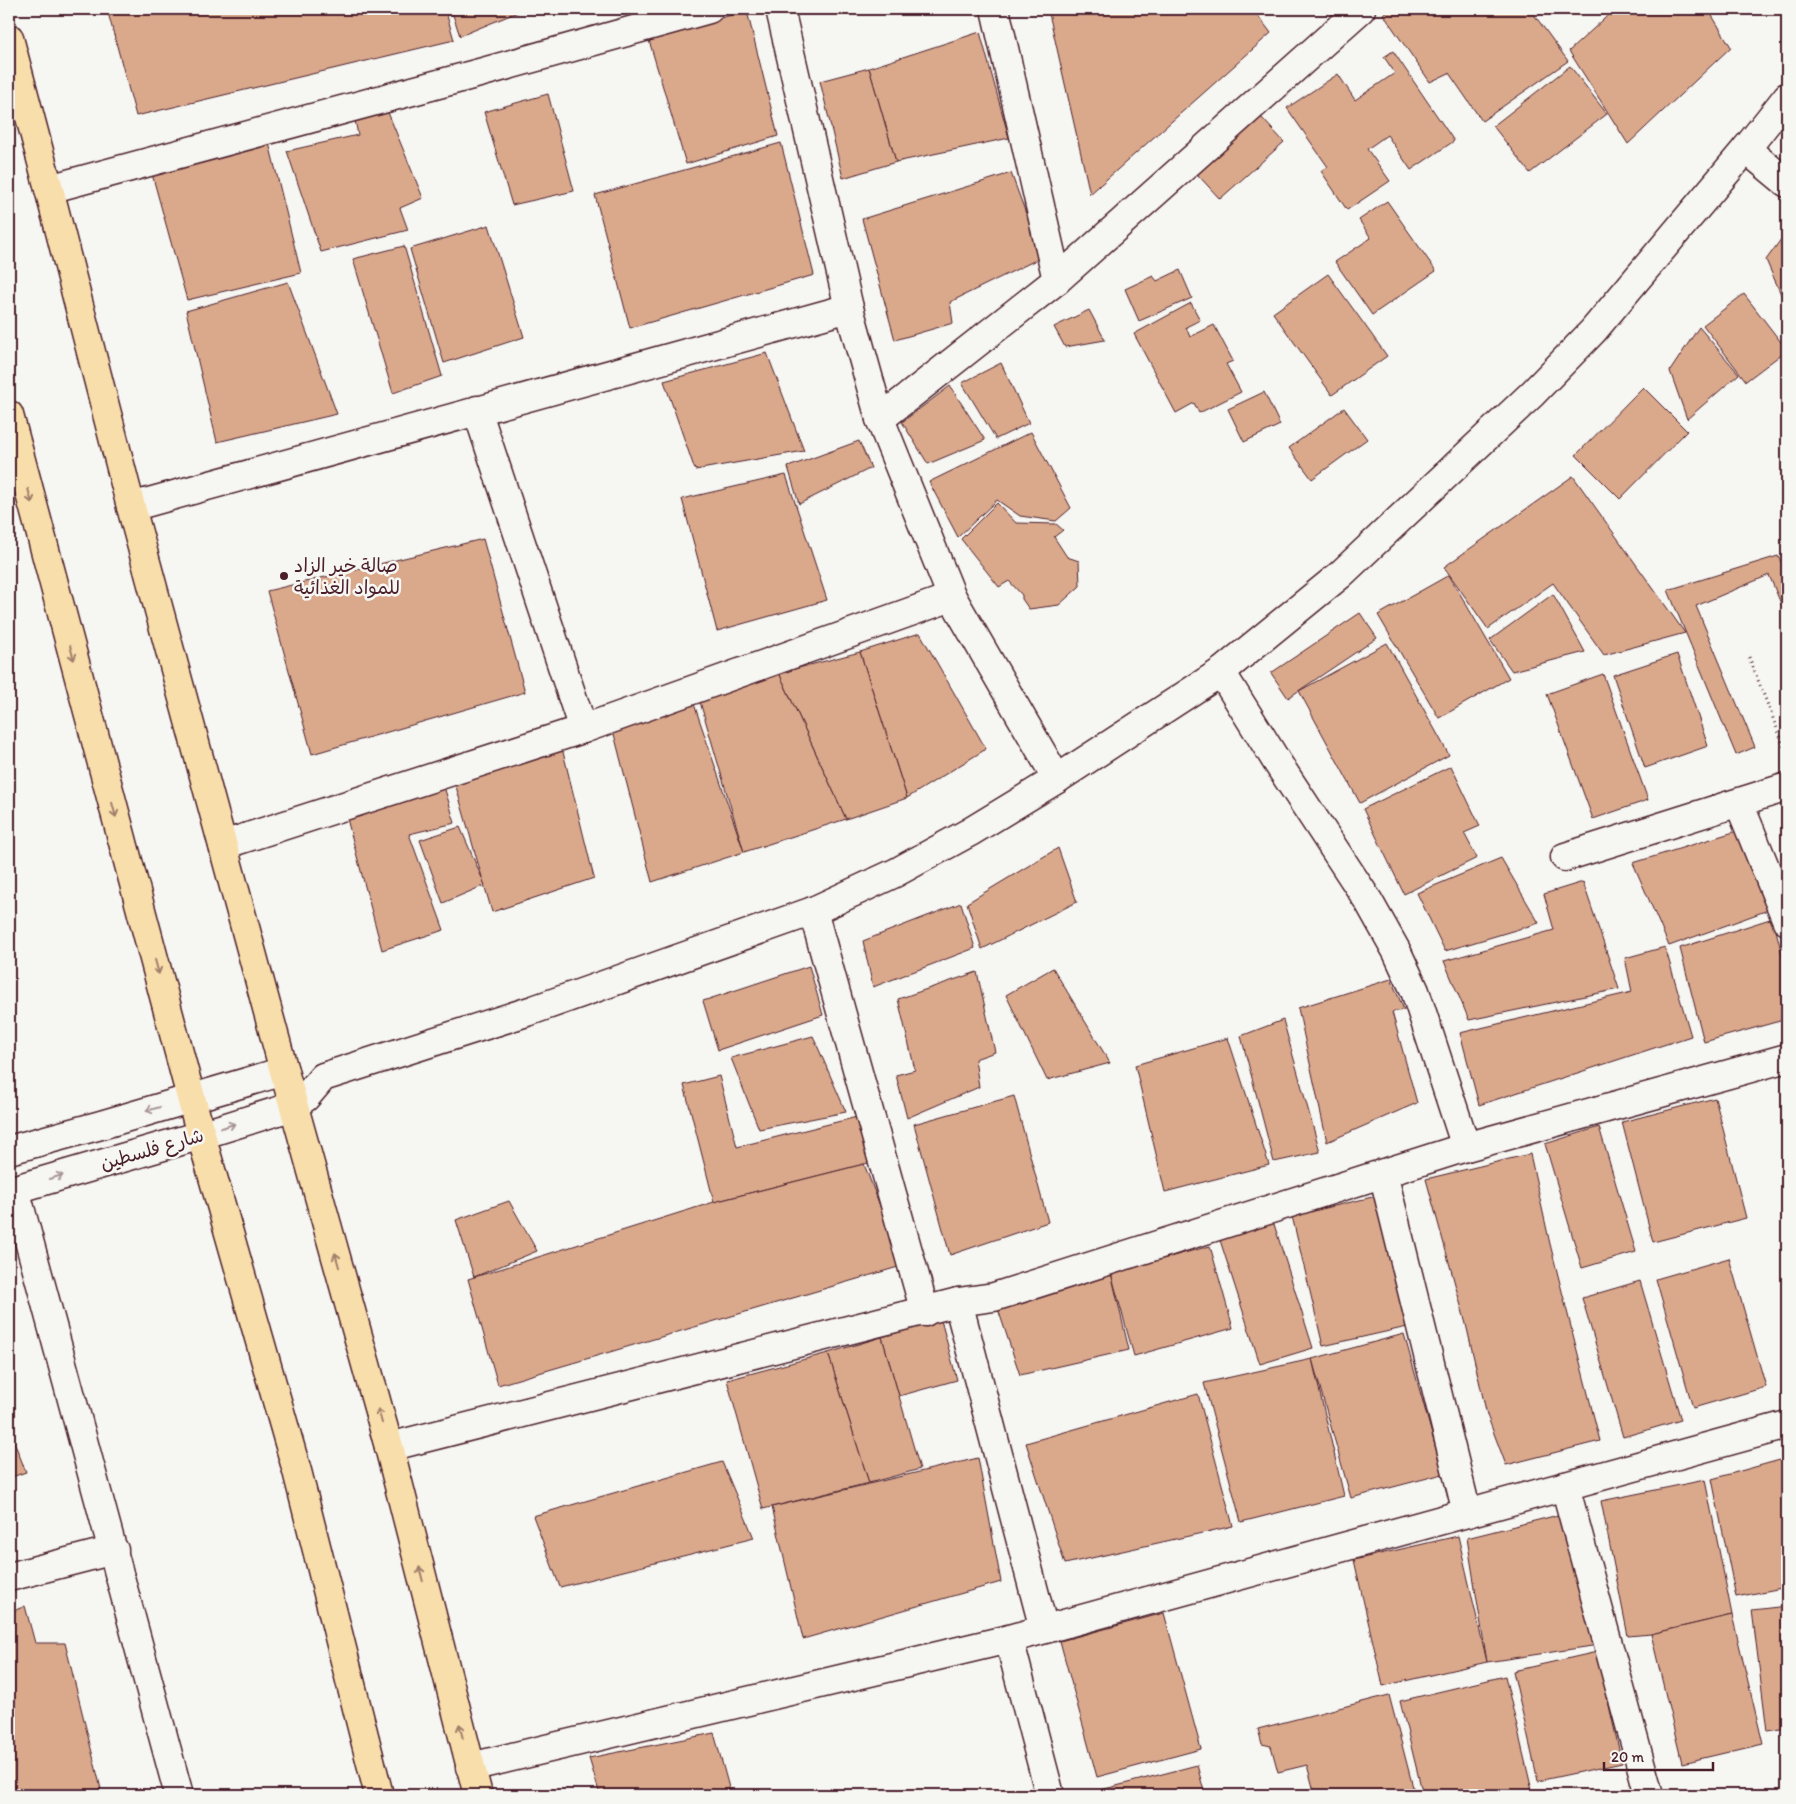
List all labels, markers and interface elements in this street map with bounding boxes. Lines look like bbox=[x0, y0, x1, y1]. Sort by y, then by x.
one-way arrow bbox=[26, 488, 35, 504]
place label: صالة خير الزاد للمواد الغذائية bbox=[294, 554, 400, 599]
marker: صالة خير الزاد للمواد الغذائية bbox=[278, 570, 290, 582]
one-way arrow bbox=[68, 645, 77, 661]
one-way arrow bbox=[110, 801, 120, 817]
one-way arrow bbox=[153, 958, 163, 974]
one-way arrow bbox=[146, 1105, 162, 1115]
one-way arrow bbox=[220, 1121, 235, 1130]
street label: شارع فلسطين bbox=[98, 1123, 207, 1177]
one-way arrow bbox=[47, 1172, 63, 1182]
one-way arrow bbox=[332, 1252, 341, 1268]
one-way arrow bbox=[375, 1409, 385, 1425]
one-way arrow bbox=[416, 1566, 425, 1582]
one-way arrow bbox=[456, 1724, 465, 1740]
scale bar bbox=[1604, 1739, 1712, 1771]
text: 20 m bbox=[1611, 1748, 1645, 1766]

